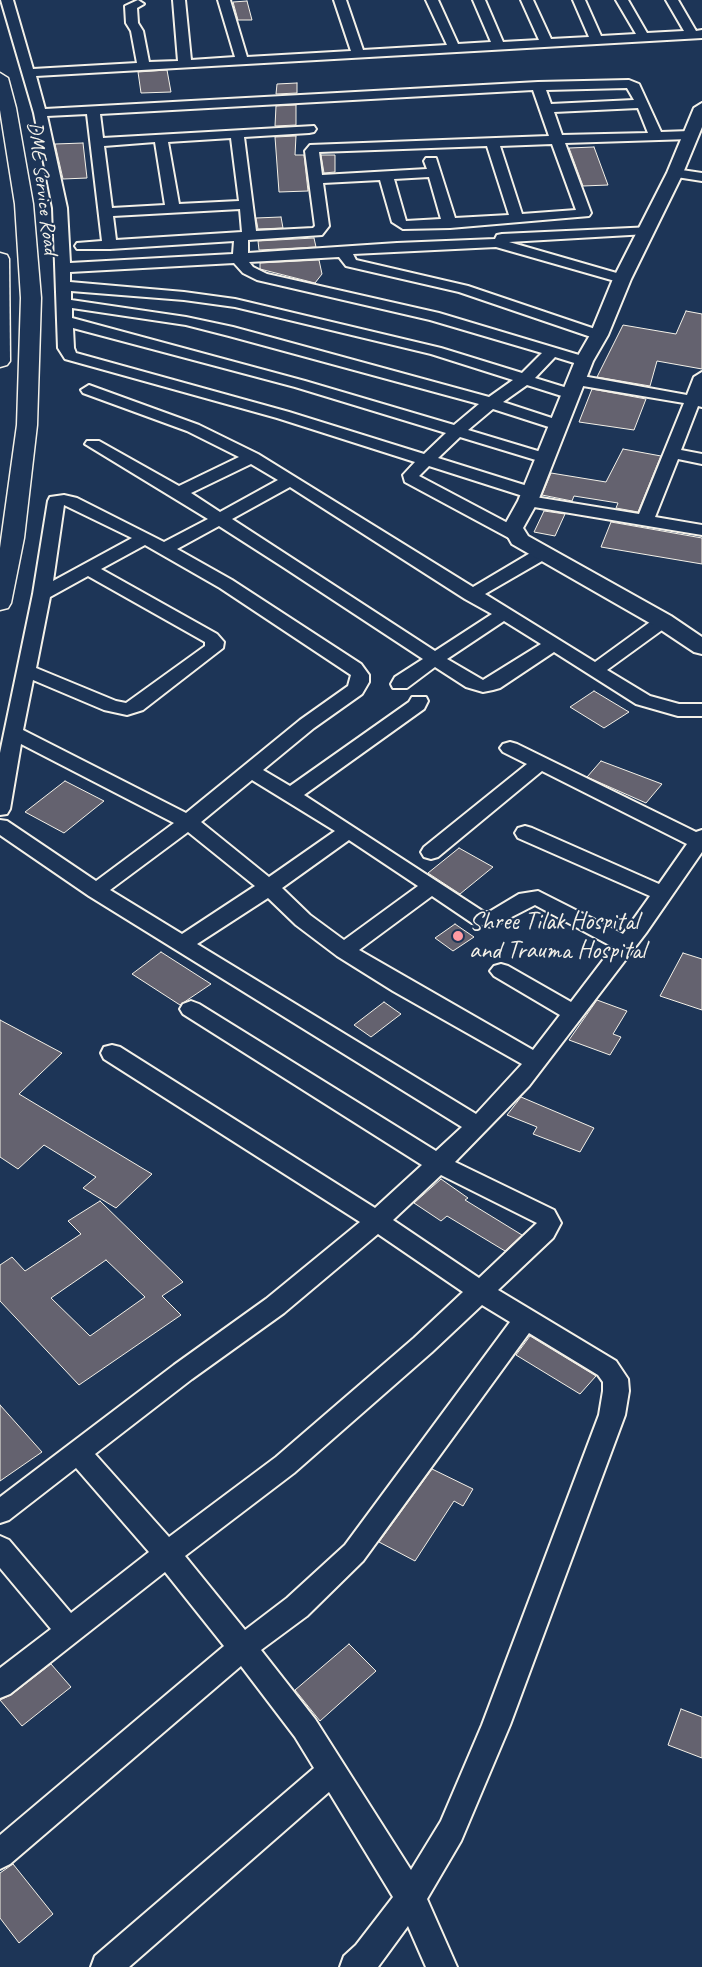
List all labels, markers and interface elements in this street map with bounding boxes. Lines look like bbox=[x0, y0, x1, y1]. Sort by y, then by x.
street label: DME Service Road bbox=[21, 120, 63, 256]
place label: Shree Tilak Hospital and Trauma Hospital bbox=[469, 907, 645, 966]
marker: Shree Tilak Hospital and Trauma Hospital bbox=[451, 929, 465, 943]

